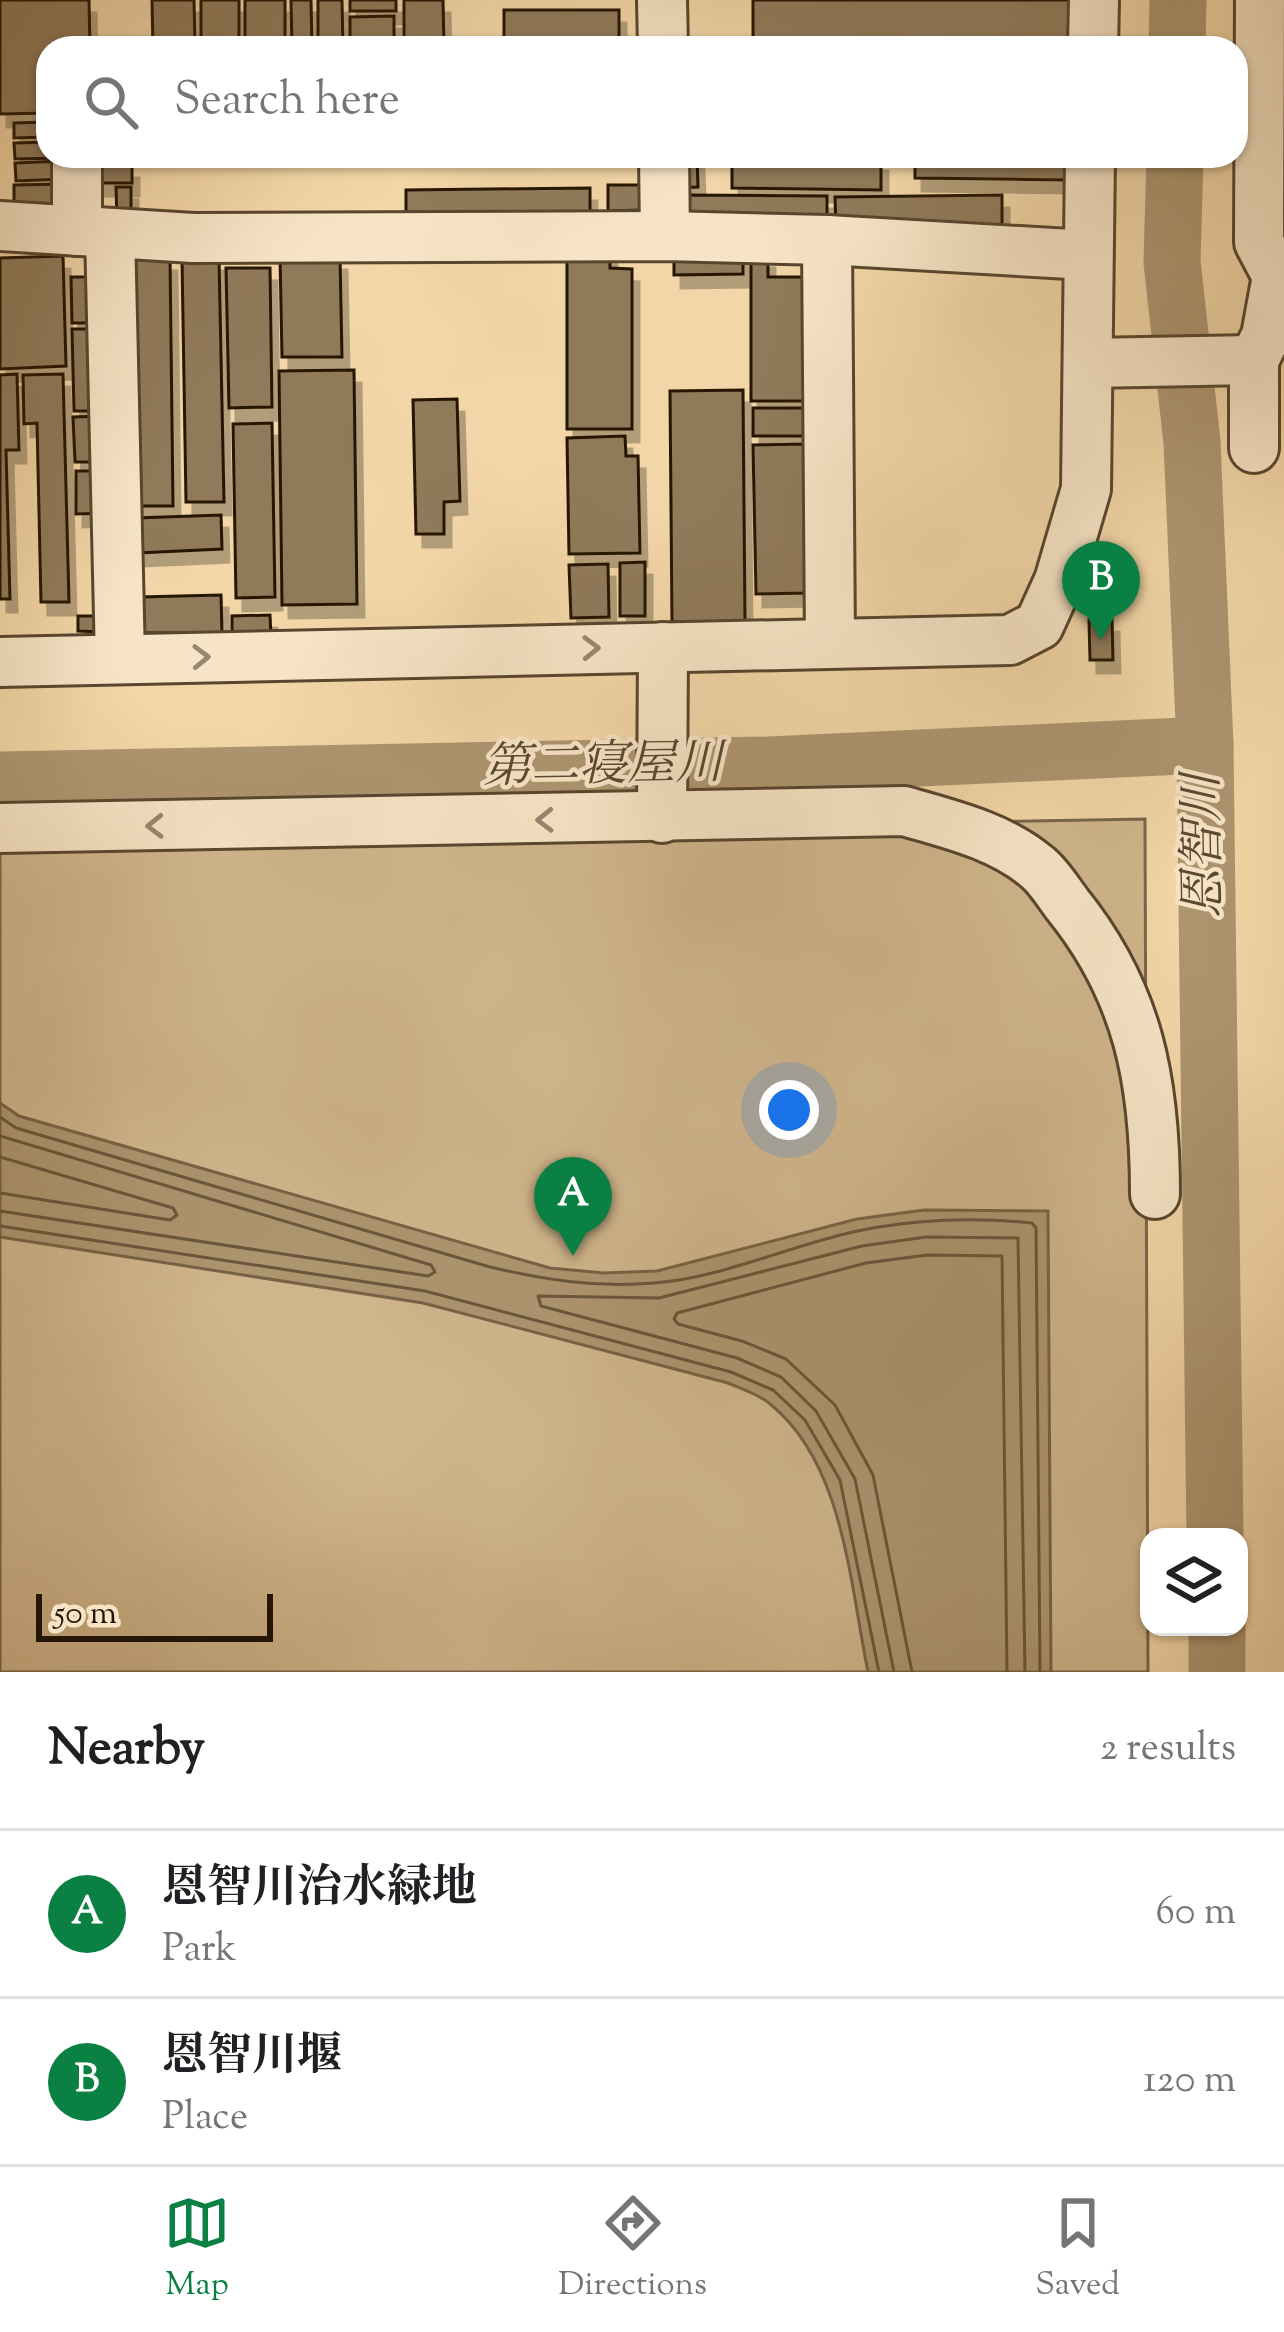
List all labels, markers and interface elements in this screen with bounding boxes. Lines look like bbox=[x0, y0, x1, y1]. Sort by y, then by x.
search box bbox=[36, 36, 1248, 168]
icon: search bbox=[78, 69, 144, 135]
text: Search here bbox=[174, 70, 400, 135]
pin: B bbox=[1062, 541, 1140, 640]
one-way arrow bbox=[582, 636, 601, 662]
one-way arrow bbox=[192, 645, 211, 671]
water label: 第二寝屋川 bbox=[482, 731, 729, 805]
water label: 恩智川 bbox=[1170, 768, 1242, 919]
one-way arrow bbox=[535, 806, 554, 832]
one-way arrow bbox=[145, 812, 164, 838]
your location bbox=[759, 1080, 819, 1140]
pin: A bbox=[534, 1157, 612, 1256]
map controls bbox=[1140, 1528, 1248, 1636]
button: layers bbox=[1140, 1528, 1248, 1636]
scale bar bbox=[36, 1588, 273, 1641]
text: 50 m bbox=[54, 1591, 117, 1639]
text: Nearby bbox=[48, 1714, 205, 1787]
text: 2 results bbox=[1100, 1722, 1236, 1778]
text: 恩智川治水緑地 bbox=[162, 1858, 477, 1923]
text: A bbox=[71, 1886, 103, 1942]
text: 60 m bbox=[1155, 1886, 1236, 1942]
text: Park bbox=[162, 1923, 237, 1979]
text: 恩智川堰 bbox=[162, 2026, 342, 2091]
text: B bbox=[75, 2054, 99, 2110]
text: 120 m bbox=[1143, 2054, 1236, 2110]
text: Place bbox=[162, 2091, 248, 2147]
tab: Map bbox=[164, 2190, 230, 2310]
tab: Directions bbox=[558, 2190, 707, 2310]
tab: Saved bbox=[1035, 2190, 1120, 2310]

